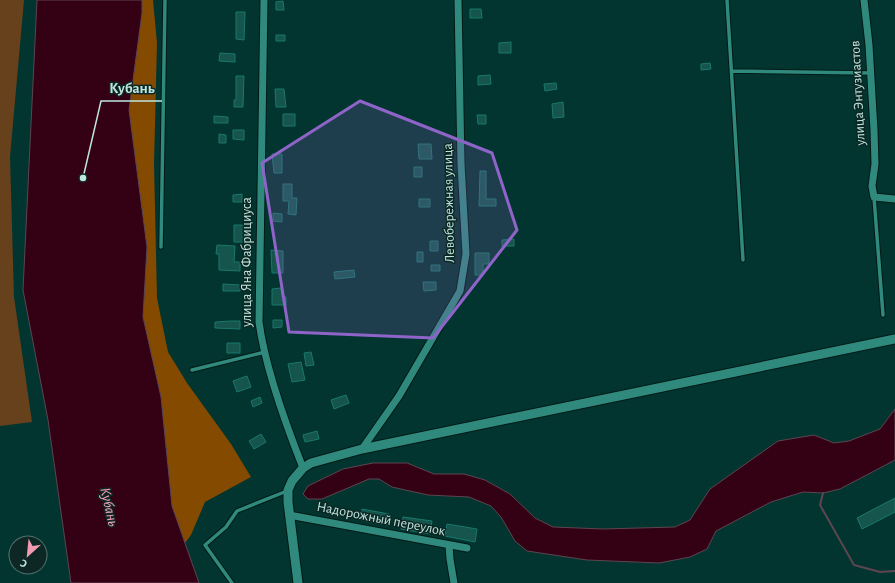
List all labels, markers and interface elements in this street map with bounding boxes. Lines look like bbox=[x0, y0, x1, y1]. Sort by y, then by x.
street label: улица Энтузиастов bbox=[848, 40, 868, 147]
callout: Кубань bbox=[101, 74, 162, 101]
text: Кубань bbox=[109, 81, 155, 96]
street label: Левобережная улица bbox=[441, 142, 457, 263]
street label: улица Яна Фабрициуса bbox=[240, 196, 254, 328]
water label: Кубань bbox=[97, 486, 121, 528]
street label: Надорожный переулок bbox=[316, 500, 447, 538]
north arrow bbox=[8, 535, 48, 575]
text: С bbox=[18, 557, 29, 570]

